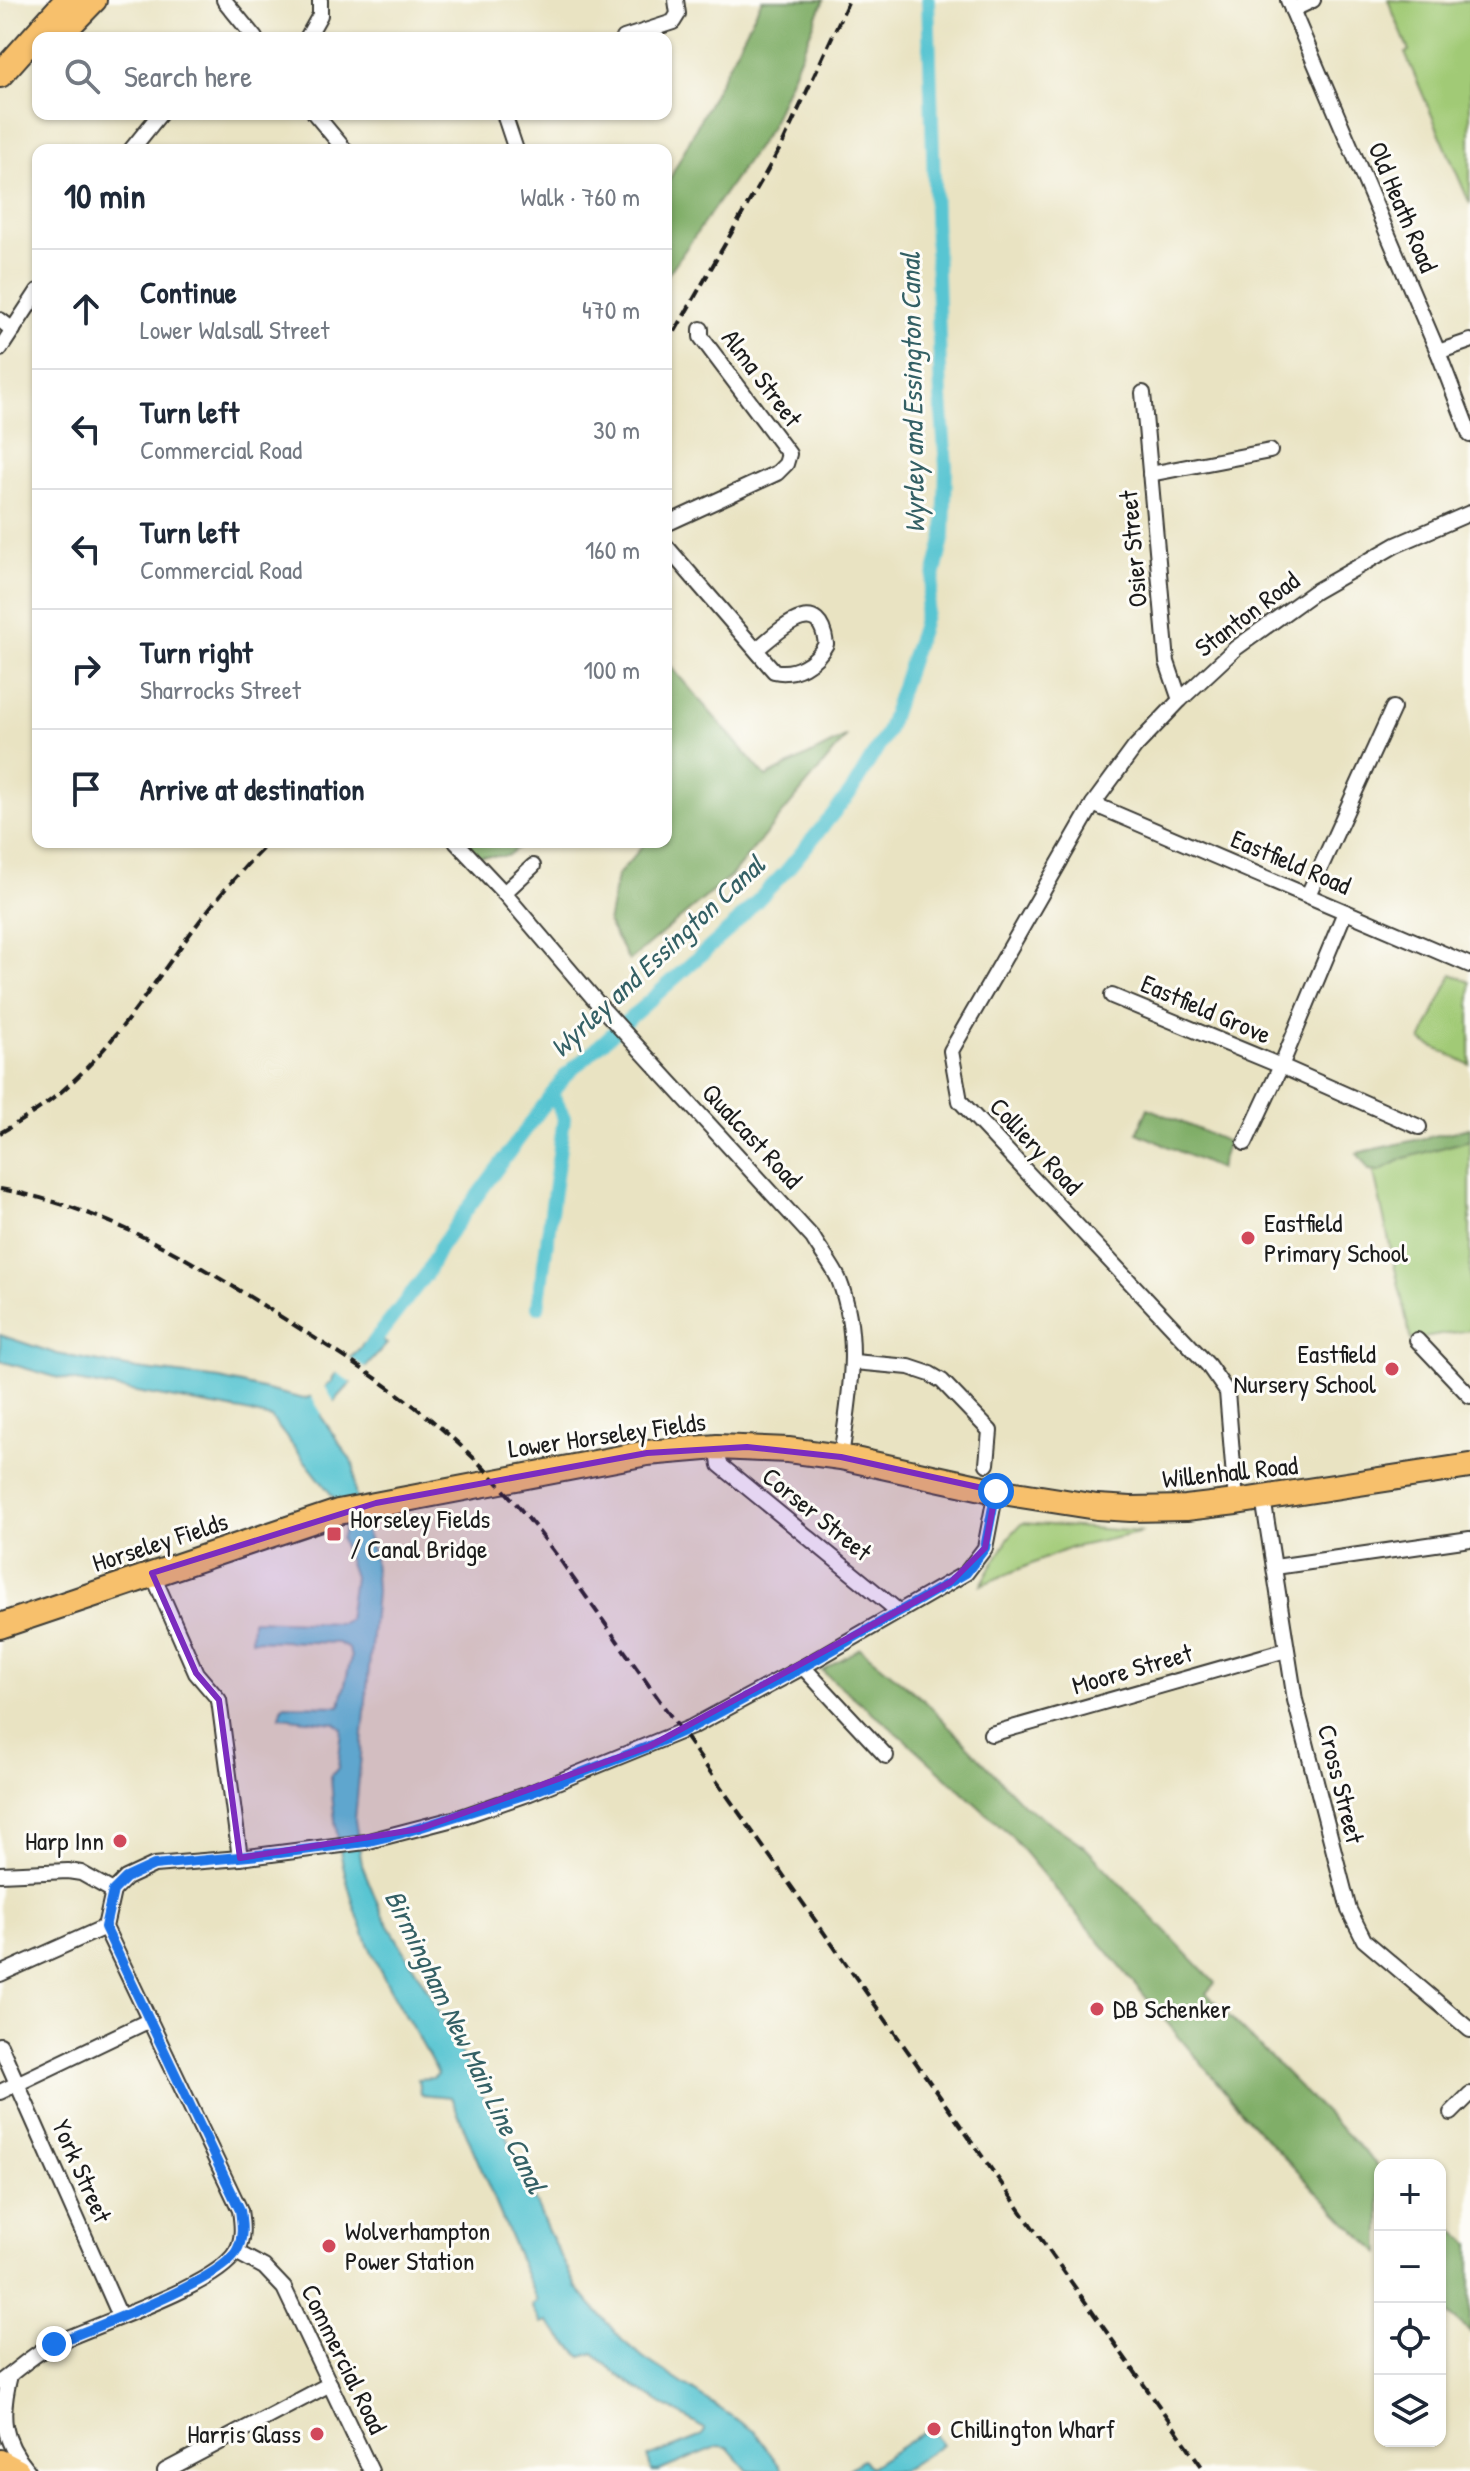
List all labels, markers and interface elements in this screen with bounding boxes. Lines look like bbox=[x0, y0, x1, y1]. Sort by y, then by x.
search box bbox=[32, 32, 672, 120]
icon: search bbox=[60, 54, 104, 98]
text: Search here bbox=[124, 56, 252, 96]
street label: Old Heath Road bbox=[1360, 136, 1447, 277]
text: 10 min bbox=[64, 173, 146, 219]
text: Walk · 760 m bbox=[520, 179, 640, 214]
water label: Wyrley and Essington Canal bbox=[891, 251, 933, 534]
text: Continue bbox=[140, 272, 237, 312]
icon: ahead bbox=[64, 287, 108, 331]
text: 470 m bbox=[582, 292, 640, 327]
text: Lower Walsall Street bbox=[140, 312, 330, 347]
street label: Alma Street bbox=[714, 322, 811, 435]
text: Turn left bbox=[140, 392, 239, 432]
icon: left bbox=[64, 407, 108, 451]
text: 30 m bbox=[593, 412, 640, 447]
text: Commercial Road bbox=[140, 432, 302, 467]
street label: Osier Street bbox=[1110, 488, 1155, 609]
text: Turn left bbox=[140, 512, 239, 552]
icon: left bbox=[64, 527, 108, 571]
text: 160 m bbox=[585, 532, 640, 567]
text: Commercial Road bbox=[140, 552, 302, 587]
street label: Stanton Road bbox=[1187, 563, 1306, 664]
text: Turn right bbox=[140, 632, 253, 672]
icon: right bbox=[64, 647, 108, 691]
text: 100 m bbox=[584, 652, 640, 687]
text: Sharrocks Street bbox=[140, 672, 301, 707]
icon: arrive bbox=[64, 767, 108, 811]
text: Arrive at destination bbox=[140, 769, 365, 809]
street label: Eastfield Road bbox=[1226, 821, 1357, 902]
water label: Wyrley and Essington Canal bbox=[541, 845, 774, 1066]
street label: Eastfield Grove bbox=[1136, 965, 1277, 1052]
street label: Qualcast Road bbox=[694, 1075, 810, 1196]
street label: Colliery Road bbox=[982, 1089, 1091, 1202]
place label: Eastfield Primary School bbox=[1264, 1205, 1408, 1270]
marker: Eastfield Primary School bbox=[1239, 1229, 1257, 1247]
place label: Eastfield Nursery School bbox=[1234, 1336, 1376, 1401]
marker: Eastfield Nursery School bbox=[1383, 1360, 1401, 1378]
street label: Lower Horseley Fields bbox=[506, 1403, 708, 1466]
street label: Willenhall Road bbox=[1160, 1447, 1299, 1496]
street label: Corser Street bbox=[755, 1459, 880, 1569]
route start bbox=[978, 1473, 1014, 1509]
place label: Horseley Fields / Canal Bridge bbox=[350, 1501, 490, 1566]
street label: Horseley Fields bbox=[88, 1503, 232, 1580]
marker: Horseley Fields / Canal Bridge bbox=[325, 1525, 343, 1543]
street label: Moore Street bbox=[1068, 1634, 1197, 1702]
street label: Cross Street bbox=[1310, 1721, 1373, 1848]
place label: Harp Inn bbox=[25, 1823, 104, 1858]
marker: Harp Inn bbox=[111, 1832, 129, 1850]
water label: Birmingham New Main Line Canal bbox=[376, 1883, 557, 2200]
place label: DB Schenker bbox=[1113, 1991, 1231, 2026]
marker: DB Schenker bbox=[1088, 2000, 1106, 2018]
street label: York Street bbox=[44, 2114, 121, 2229]
map controls bbox=[1374, 2159, 1446, 2447]
button: + bbox=[1374, 2159, 1446, 2231]
place label: Wolverhampton Power Station bbox=[345, 2213, 490, 2278]
button: − bbox=[1374, 2231, 1446, 2303]
marker: Wolverhampton Power Station bbox=[320, 2237, 338, 2255]
street label: Commercial Road bbox=[293, 2278, 396, 2439]
button: locate bbox=[1374, 2303, 1446, 2375]
route end bbox=[36, 2326, 72, 2362]
button: layers bbox=[1374, 2375, 1446, 2447]
place label: Chillington Wharf bbox=[950, 2411, 1116, 2446]
place label: Harris Glass bbox=[187, 2416, 301, 2451]
marker: Chillington Wharf bbox=[925, 2420, 943, 2438]
marker: Harris Glass bbox=[308, 2425, 326, 2443]

